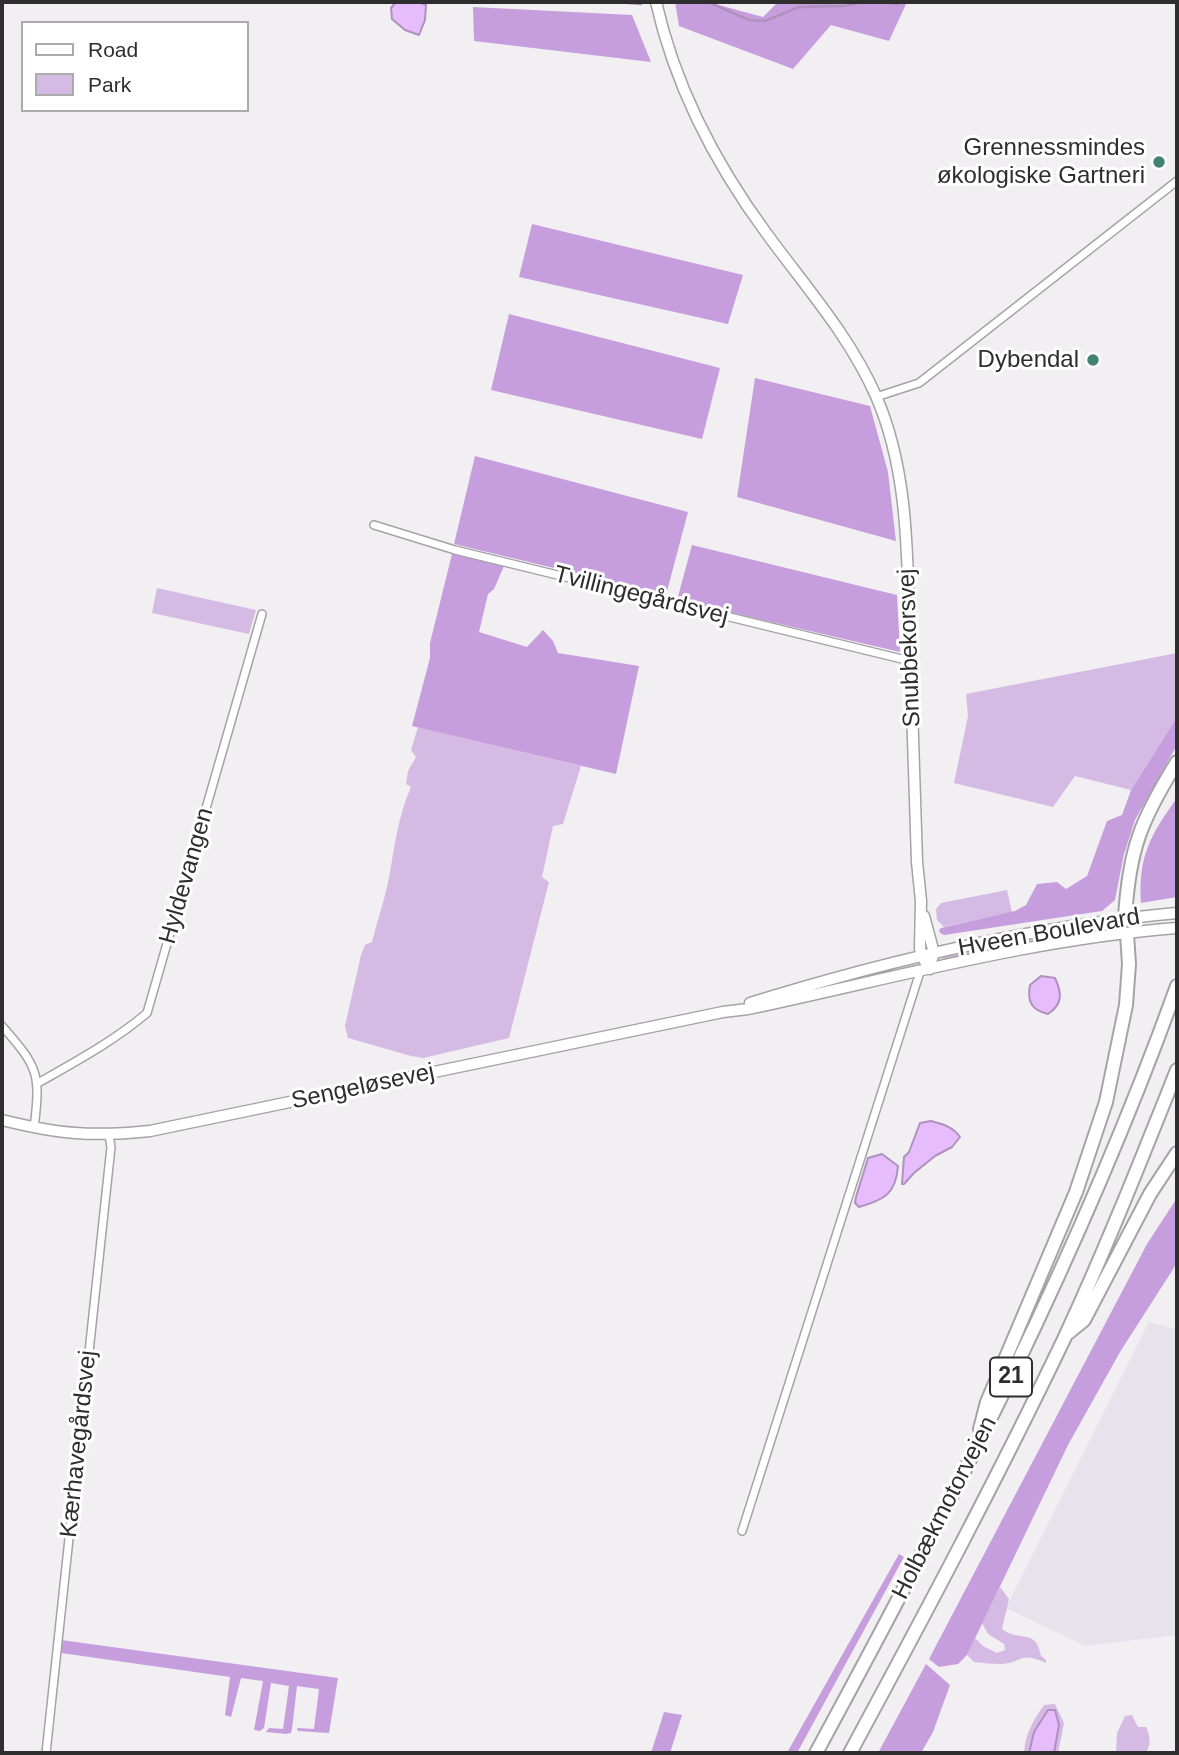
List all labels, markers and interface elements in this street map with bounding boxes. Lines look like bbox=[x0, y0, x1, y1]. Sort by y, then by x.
legend bbox=[21, 21, 248, 112]
text: Road bbox=[88, 38, 138, 61]
text: Park bbox=[88, 73, 131, 96]
place label: Grennessmindes økologiske Gartneri bbox=[937, 134, 1145, 190]
marker: Grennessmindes økologiske Gartneri bbox=[1151, 154, 1167, 170]
place label: Dybendal bbox=[978, 346, 1079, 374]
marker: Dybendal bbox=[1085, 352, 1101, 368]
street label: Tvillingegårdsvej bbox=[551, 560, 731, 632]
street label: Snubbekorsvej bbox=[893, 568, 927, 728]
street label: Hyldevangen bbox=[154, 805, 220, 947]
street label: Hveen Boulevard bbox=[956, 903, 1142, 963]
street label: Sengeløsevej bbox=[289, 1058, 437, 1116]
street label: Kærhavegårdsvej bbox=[55, 1349, 103, 1539]
road number: 21 bbox=[990, 1358, 1032, 1396]
street label: Holbækmotorvejen bbox=[886, 1412, 1004, 1604]

